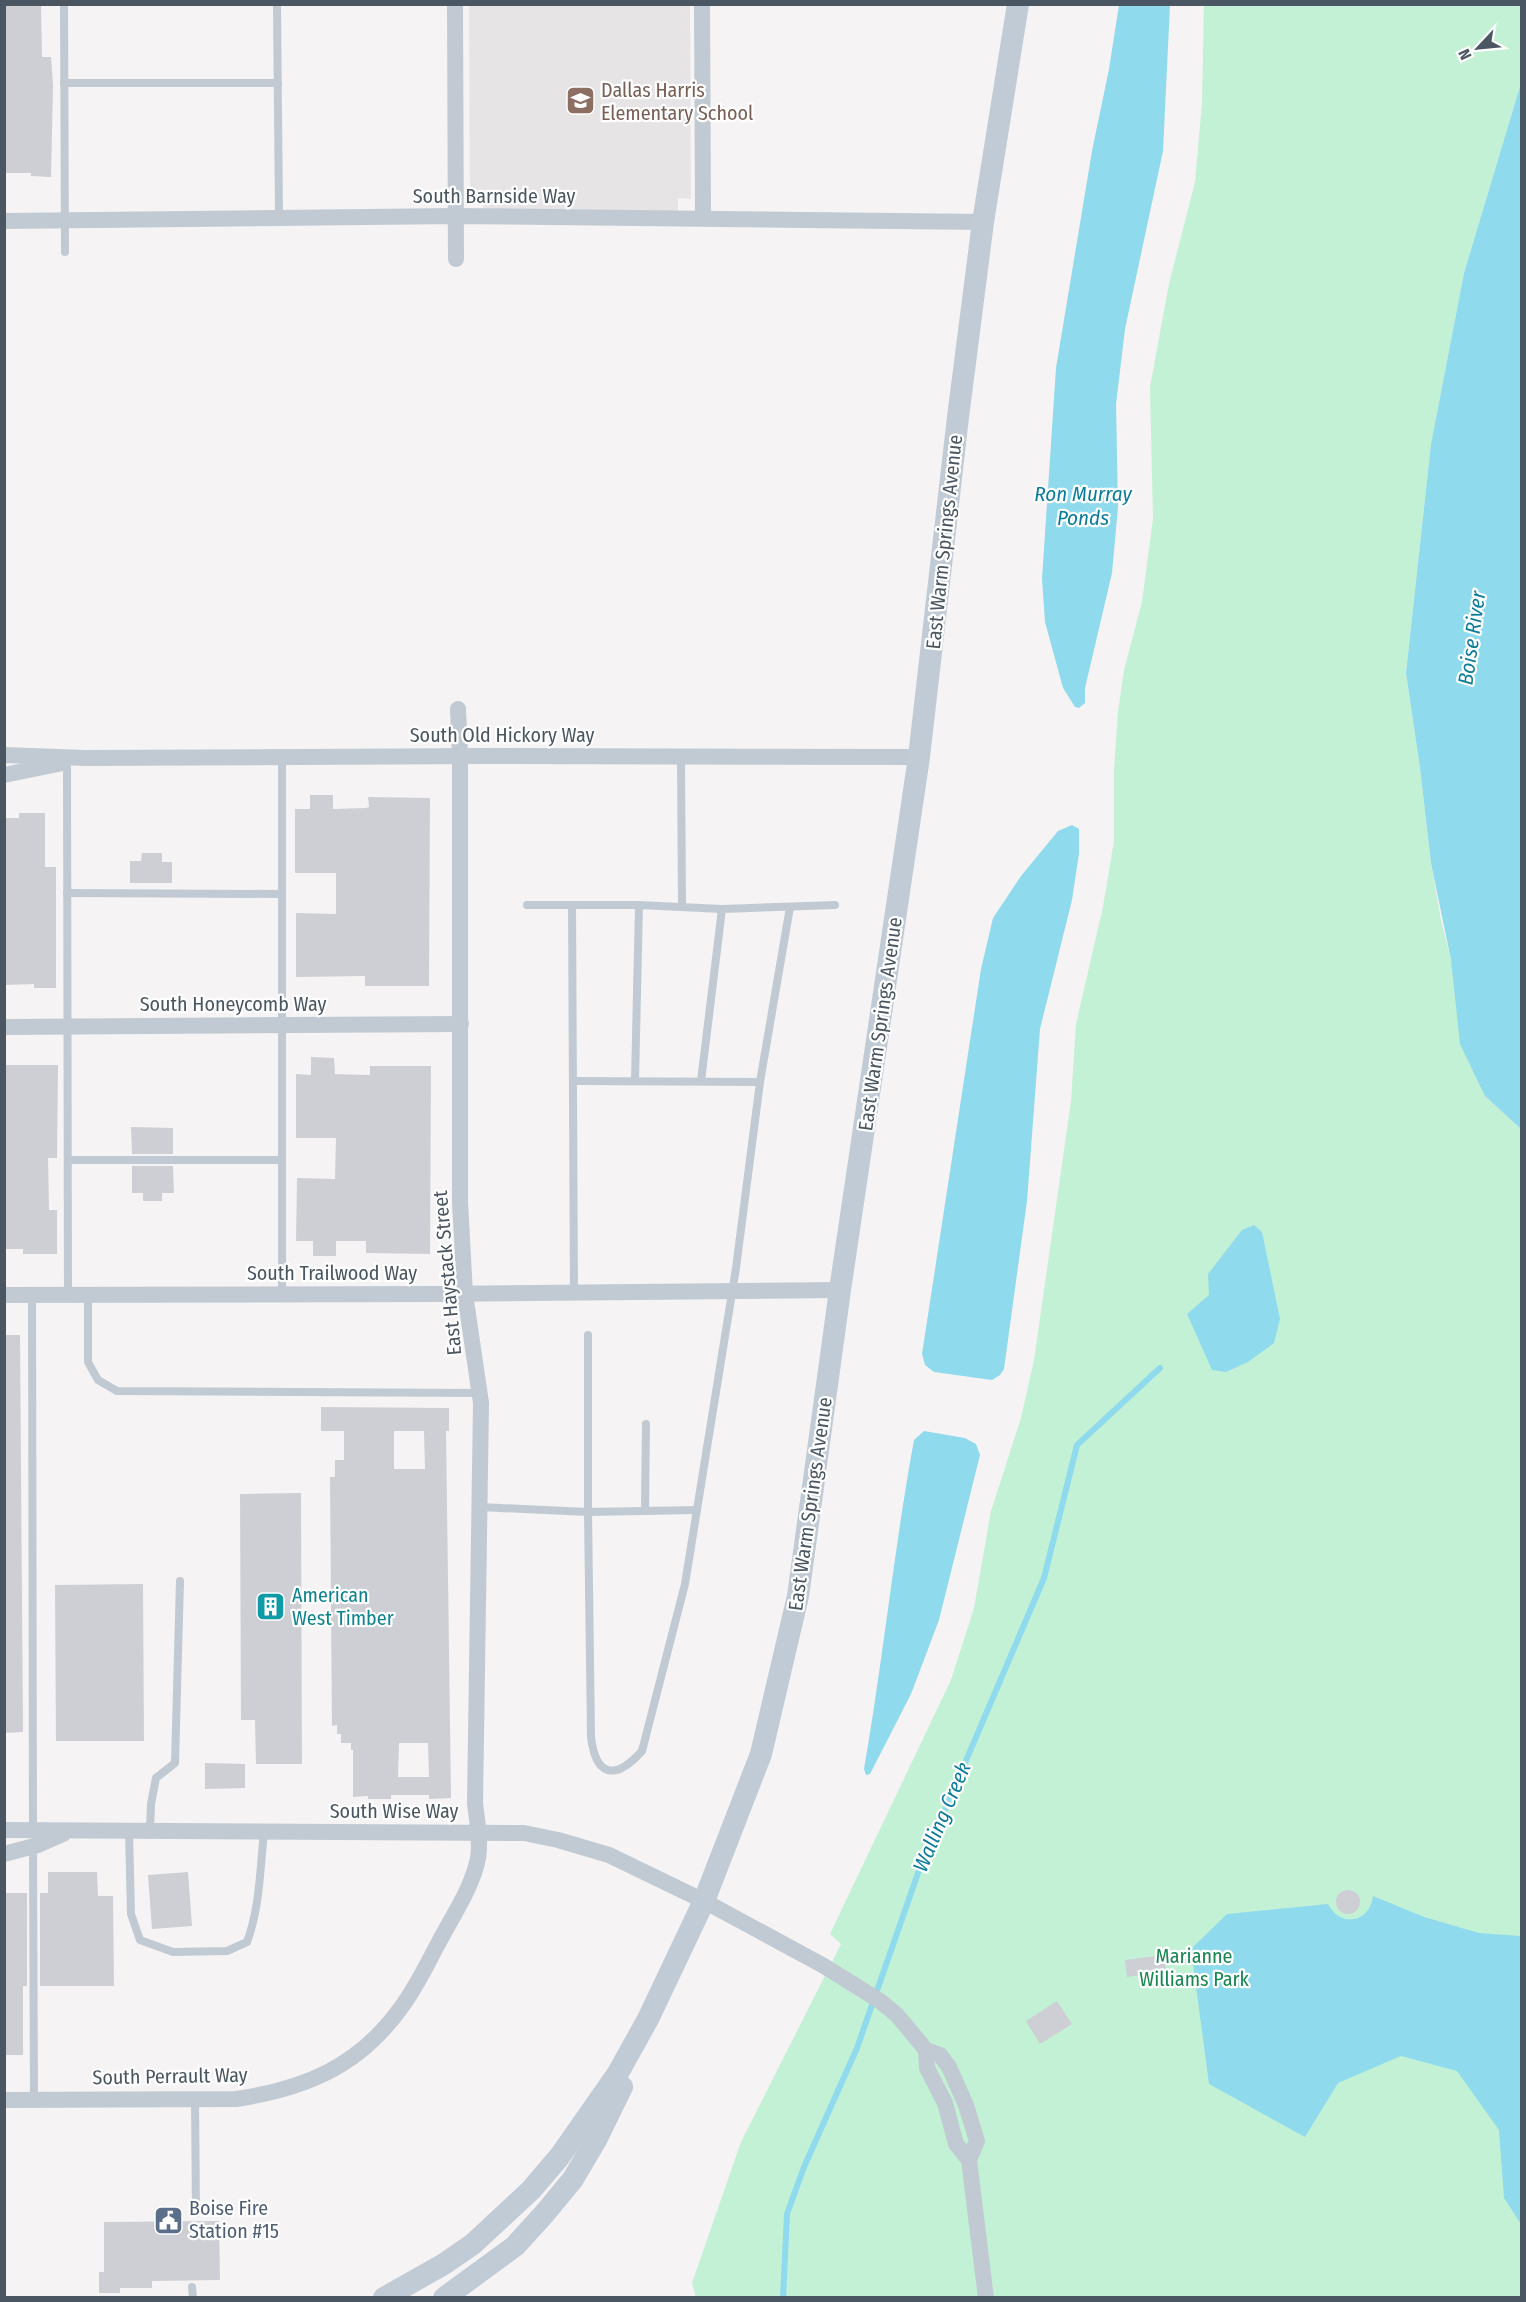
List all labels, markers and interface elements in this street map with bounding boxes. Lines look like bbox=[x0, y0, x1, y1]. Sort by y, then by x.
north arrow bbox=[1448, 18, 1508, 78]
text: N bbox=[1454, 46, 1476, 63]
place label: Dallas Harris Elementary School bbox=[601, 78, 753, 125]
school or university icon: Dallas Harris Elementary School bbox=[564, 85, 596, 117]
street label: South Barnside Way bbox=[413, 184, 575, 208]
street label: East Warm Springs Avenue bbox=[921, 434, 967, 650]
water label: Ron Murray Ponds bbox=[1034, 481, 1132, 531]
water label: Boise River bbox=[1453, 589, 1492, 687]
street label: South Old Hickory Way bbox=[410, 723, 594, 747]
street label: East Warm Springs Avenue bbox=[853, 916, 907, 1132]
street label: South Honeycomb Way bbox=[140, 992, 326, 1016]
street label: East Haystack Street bbox=[428, 1189, 466, 1356]
street label: South Trailwood Way bbox=[247, 1261, 417, 1285]
street label: East Warm Springs Avenue bbox=[783, 1396, 837, 1612]
place label: American West Timber bbox=[292, 1583, 394, 1630]
building icon: American West Timber bbox=[255, 1591, 287, 1623]
water label: Walling Creek bbox=[907, 1758, 977, 1876]
street label: South Wise Way bbox=[330, 1799, 458, 1823]
park label: Marianne Williams Park bbox=[1139, 1944, 1249, 1991]
street label: South Perrault Way bbox=[92, 2063, 248, 2089]
place label: Boise Fire Station #15 bbox=[189, 2196, 279, 2243]
public building icon: Boise Fire Station #15 bbox=[152, 2204, 184, 2236]

